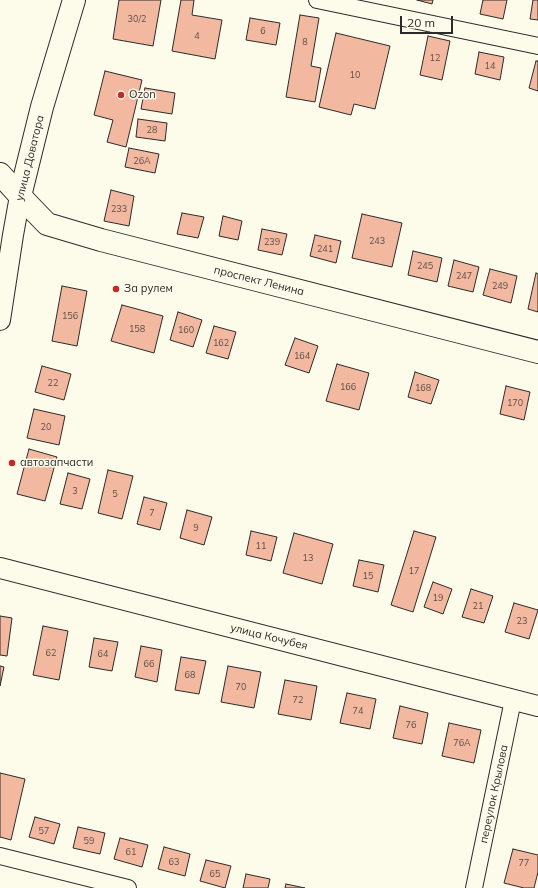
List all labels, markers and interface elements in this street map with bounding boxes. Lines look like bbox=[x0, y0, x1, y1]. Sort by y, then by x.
scale bar bbox=[402, 8, 455, 34]
house number: 30/2 bbox=[128, 14, 146, 24]
text: 20 m bbox=[407, 15, 435, 30]
house number: 6 bbox=[260, 26, 266, 36]
house number: 4 bbox=[194, 31, 200, 41]
house number: 8 bbox=[302, 37, 308, 47]
house number: 12 bbox=[430, 53, 440, 63]
house number: 14 bbox=[485, 61, 495, 71]
house number: 10 bbox=[350, 70, 360, 80]
place label: Ozon bbox=[129, 88, 156, 102]
marker: Ozon bbox=[116, 90, 126, 100]
street label: улица Доватора bbox=[13, 114, 47, 202]
house number: 28 bbox=[147, 125, 157, 135]
house number: 26А bbox=[133, 156, 151, 166]
house number: 233 bbox=[111, 204, 127, 214]
house number: 243 bbox=[369, 236, 385, 246]
house number: 239 bbox=[264, 237, 280, 247]
house number: 241 bbox=[317, 244, 333, 254]
house number: 245 bbox=[417, 261, 433, 271]
street label: проспект Ленина bbox=[213, 263, 305, 299]
house number: 247 bbox=[456, 271, 472, 281]
house number: 249 bbox=[492, 281, 508, 291]
place label: За рулем bbox=[124, 282, 173, 296]
marker: За рулем bbox=[111, 284, 121, 294]
house number: 156 bbox=[62, 311, 78, 321]
house number: 158 bbox=[129, 324, 145, 334]
house number: 160 bbox=[178, 325, 194, 335]
house number: 162 bbox=[213, 338, 229, 348]
house number: 164 bbox=[294, 351, 310, 361]
house number: 22 bbox=[48, 378, 58, 388]
house number: 166 bbox=[340, 382, 356, 392]
house number: 168 bbox=[415, 383, 431, 393]
house number: 170 bbox=[507, 398, 523, 408]
house number: 20 bbox=[41, 422, 51, 432]
place label: автозапчасти bbox=[20, 456, 93, 470]
marker: автозапчасти bbox=[7, 458, 17, 468]
house number: 3 bbox=[72, 486, 78, 496]
house number: 5 bbox=[112, 489, 118, 499]
house number: 7 bbox=[149, 508, 155, 518]
house number: 9 bbox=[193, 523, 199, 533]
house number: 11 bbox=[256, 541, 266, 551]
house number: 13 bbox=[303, 553, 313, 563]
house number: 17 bbox=[409, 566, 419, 576]
house number: 15 bbox=[363, 571, 373, 581]
house number: 19 bbox=[433, 593, 443, 603]
house number: 21 bbox=[473, 601, 483, 611]
house number: 23 bbox=[517, 616, 527, 626]
street label: улица Кочубея bbox=[229, 621, 309, 653]
house number: 62 bbox=[46, 648, 56, 658]
house number: 64 bbox=[98, 649, 108, 659]
house number: 66 bbox=[144, 659, 154, 669]
house number: 68 bbox=[185, 670, 195, 680]
house number: 70 bbox=[236, 682, 246, 692]
house number: 72 bbox=[293, 695, 303, 705]
house number: 74 bbox=[353, 706, 363, 716]
house number: 76 bbox=[406, 720, 416, 730]
house number: 76А bbox=[453, 738, 471, 748]
street label: переулок Крылова bbox=[477, 744, 511, 844]
house number: 57 bbox=[39, 826, 49, 836]
house number: 59 bbox=[84, 836, 94, 846]
house number: 61 bbox=[126, 847, 136, 857]
house number: 63 bbox=[169, 857, 179, 867]
house number: 77 bbox=[519, 858, 529, 868]
house number: 65 bbox=[210, 869, 220, 879]

